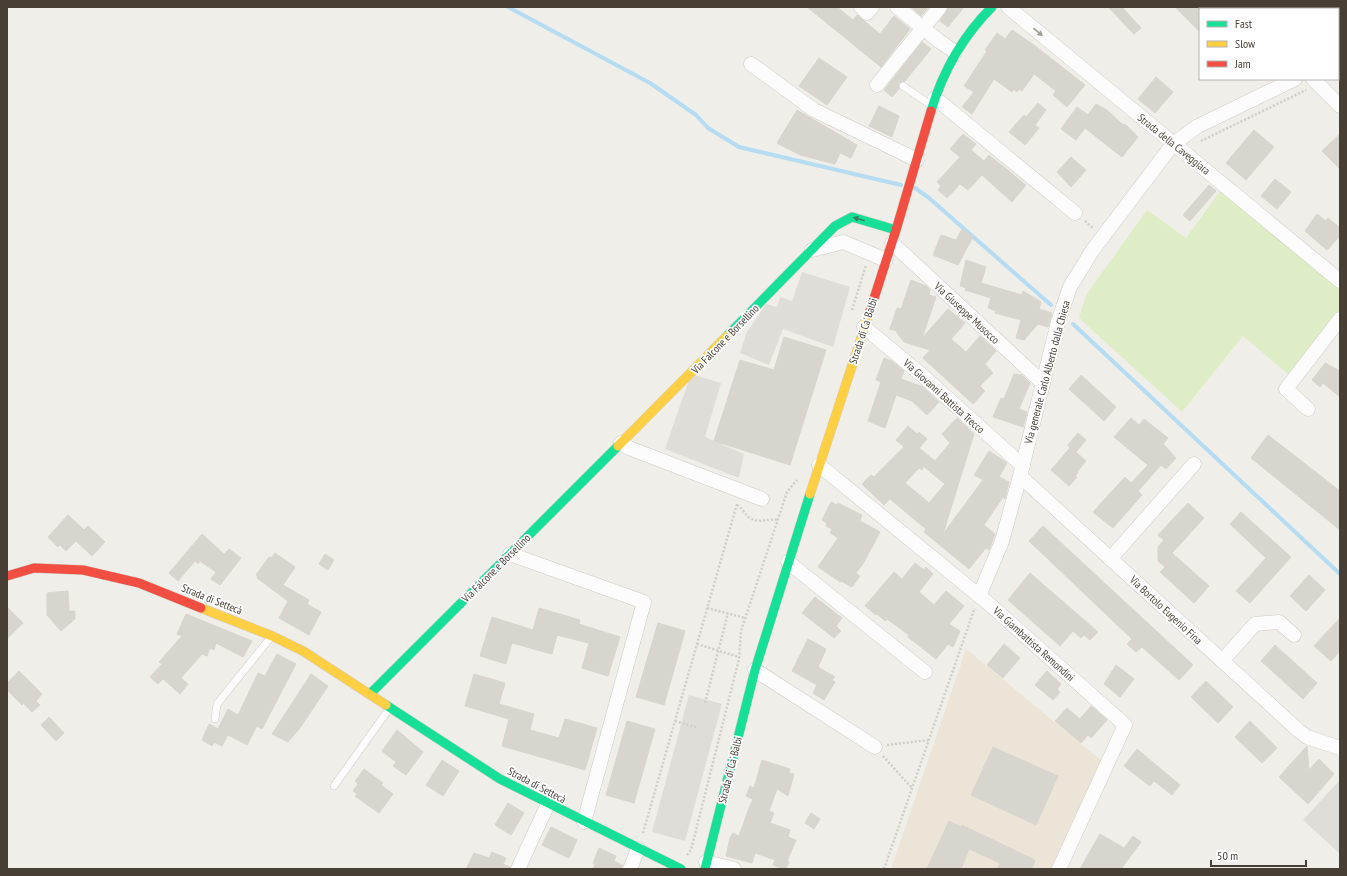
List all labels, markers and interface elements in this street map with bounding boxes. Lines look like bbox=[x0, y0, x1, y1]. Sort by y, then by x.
legend bbox=[1199, 8, 1339, 80]
text: Fast bbox=[1235, 16, 1253, 31]
one-way arrow bbox=[1032, 28, 1043, 37]
text: Slow bbox=[1235, 36, 1256, 51]
text: Jam bbox=[1234, 56, 1251, 71]
street label: Strada della Caveggiara bbox=[1135, 110, 1213, 178]
one-way arrow bbox=[853, 216, 865, 222]
street label: Via Giuseppe Musocco bbox=[931, 279, 1003, 347]
street label: Strada di Ca' Balbi bbox=[846, 296, 880, 366]
street label: Via generale Carlo Alberto dalla Chiesa bbox=[1021, 299, 1073, 446]
street label: Via Falcone e Borsellino bbox=[688, 301, 762, 377]
street label: Via Giovanni Battista Trecco bbox=[900, 355, 988, 436]
street label: Via Falcone e Borsellino bbox=[458, 531, 533, 606]
street label: Via Bortolo Eugenio Fina bbox=[1126, 572, 1205, 647]
street label: Strada di Settecà bbox=[180, 581, 244, 617]
street label: Via Giambattista Remondini bbox=[989, 603, 1078, 684]
street label: Strada di Ca' Balbi bbox=[715, 735, 745, 805]
street label: Strada di Settecà bbox=[505, 764, 569, 806]
scale bar bbox=[1211, 842, 1306, 868]
text: 50 m bbox=[1217, 848, 1238, 863]

